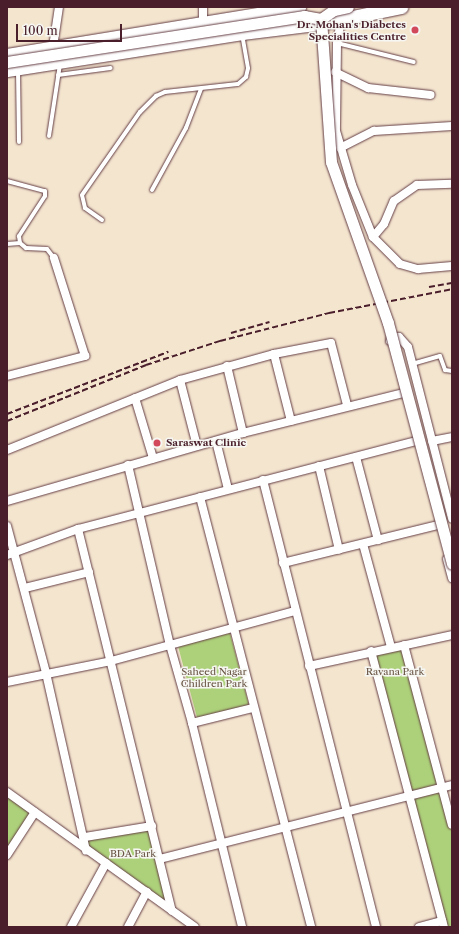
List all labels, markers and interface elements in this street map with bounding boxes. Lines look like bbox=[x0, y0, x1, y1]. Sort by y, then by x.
scale bar bbox=[18, 16, 124, 42]
place label: Dr. Mohan's Diabetes Specialities Centre bbox=[297, 18, 406, 42]
text: 100 m bbox=[23, 23, 58, 38]
marker: Dr. Mohan's Diabetes Specialities Centre bbox=[409, 24, 421, 36]
marker: Saraswat Clinic bbox=[151, 437, 163, 449]
place label: Saraswat Clinic bbox=[166, 437, 246, 449]
park label: Saheed Nagar Children Park bbox=[181, 665, 247, 688]
park label: Ravana Park bbox=[366, 666, 424, 678]
park label: BDA Park bbox=[110, 848, 156, 860]

